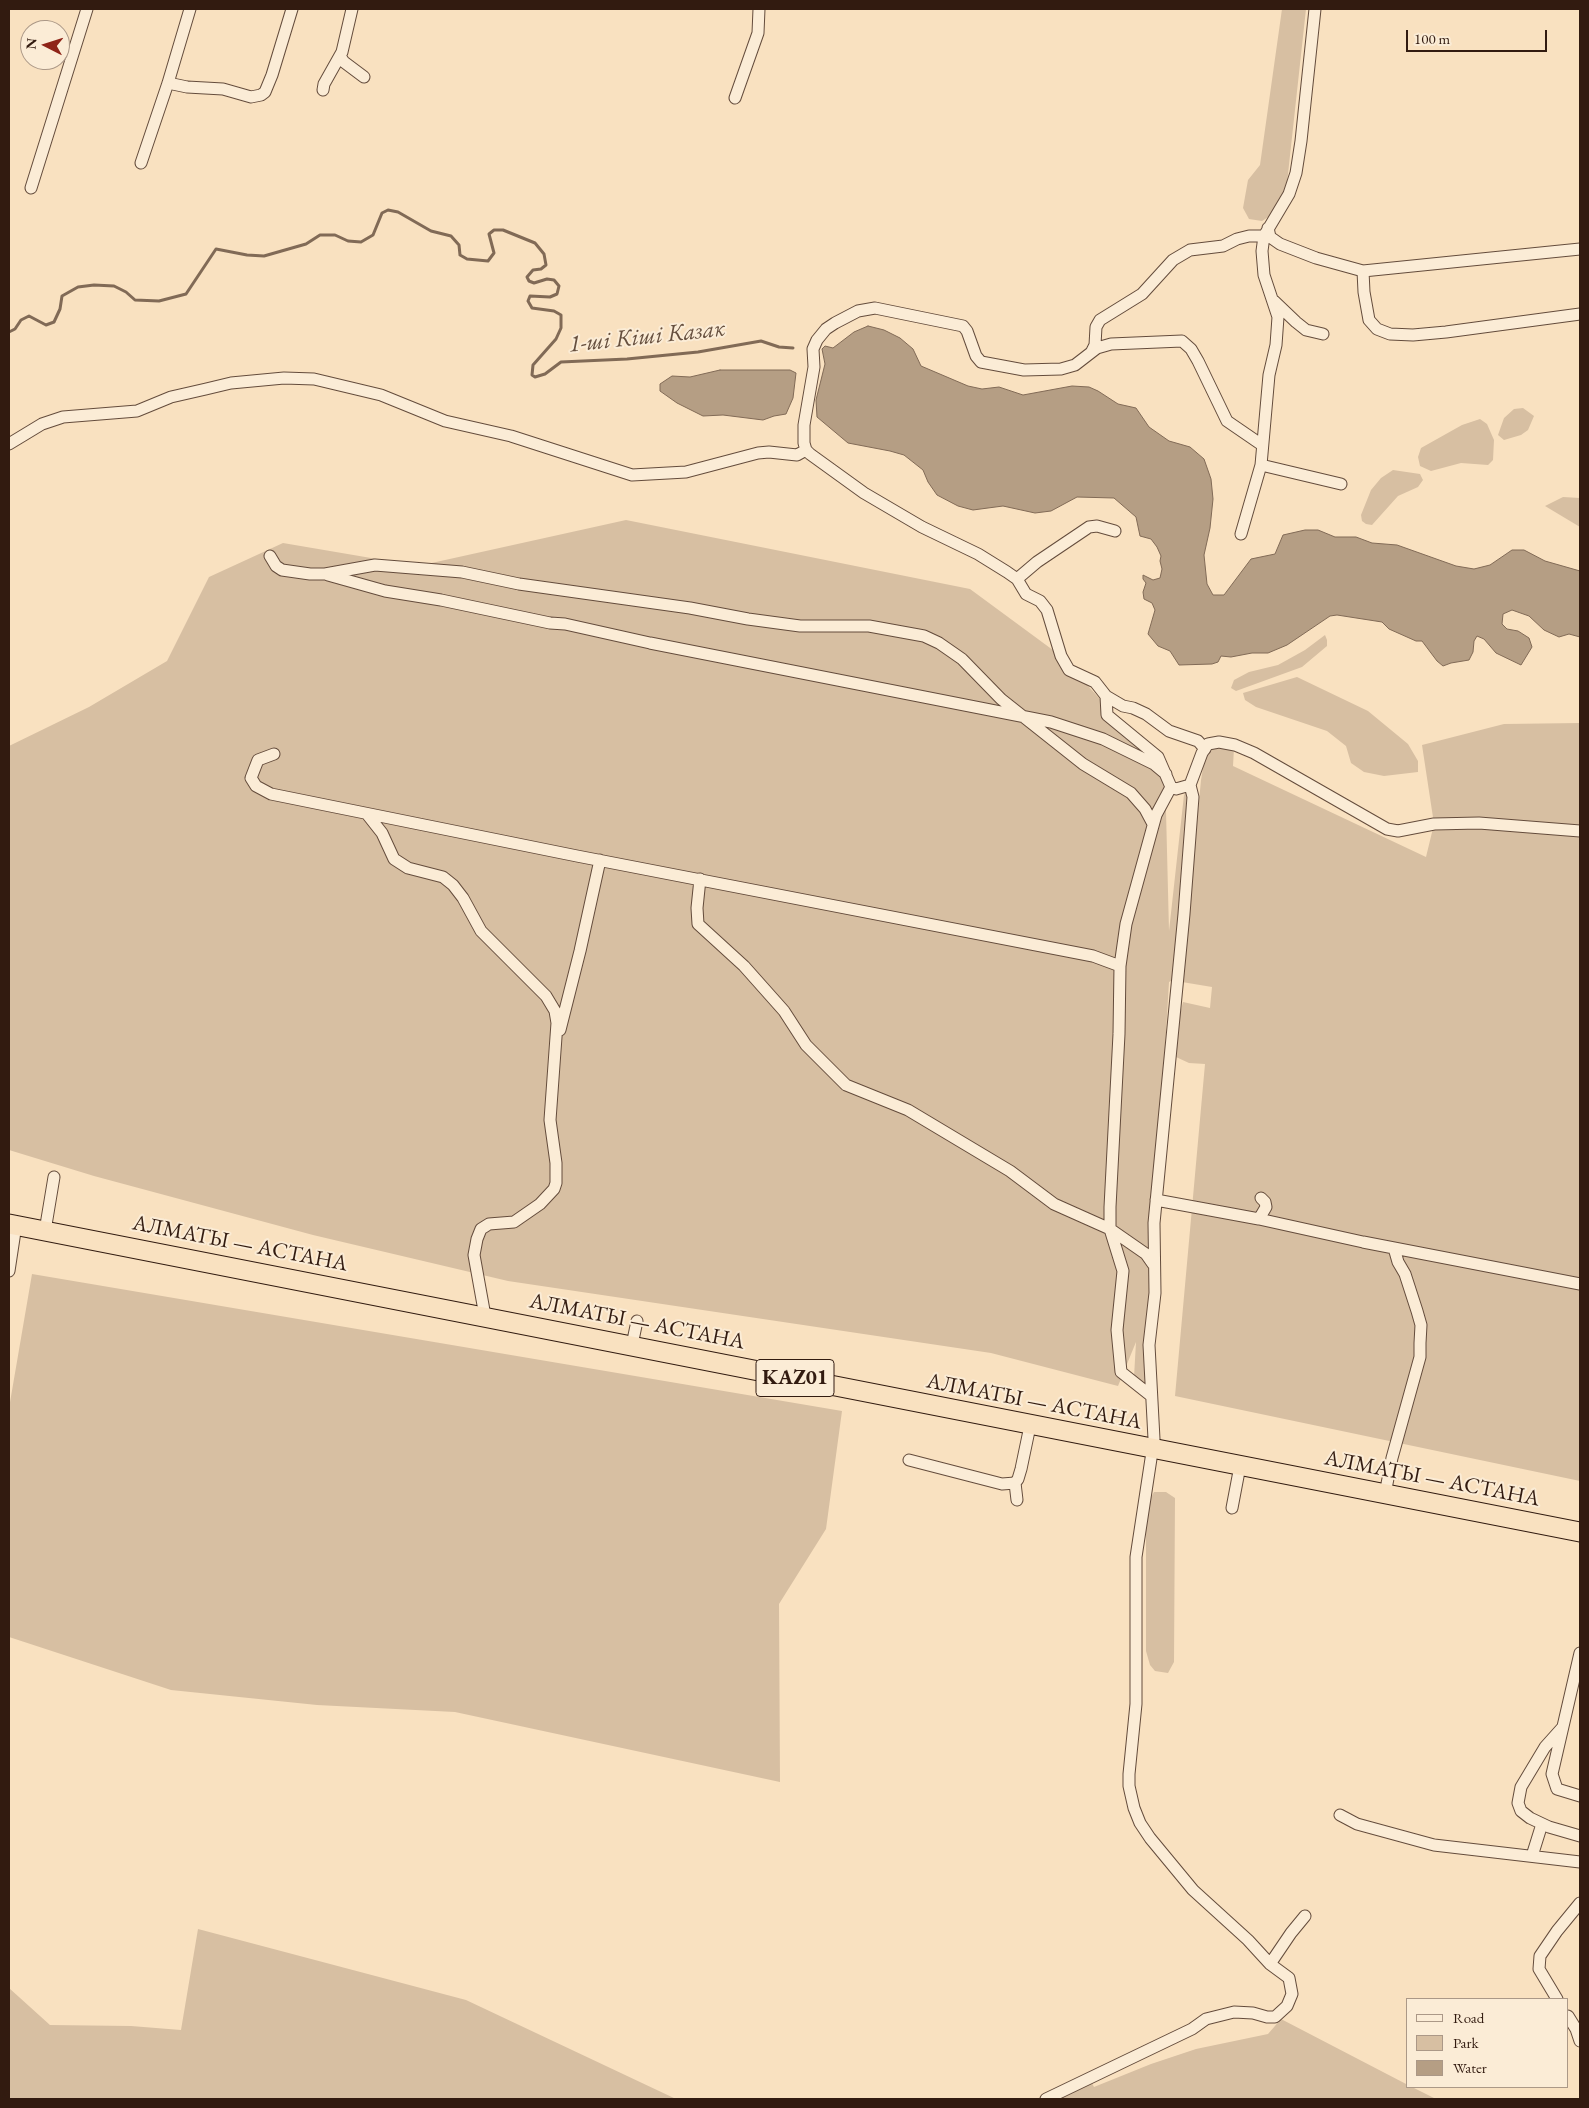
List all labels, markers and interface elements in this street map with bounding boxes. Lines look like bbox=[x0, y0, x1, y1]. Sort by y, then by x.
north arrow bbox=[20, 20, 70, 70]
scale bar bbox=[1409, 20, 1550, 52]
text: 100 m bbox=[1414, 29, 1450, 48]
text: N bbox=[22, 37, 41, 50]
water label: 1-ші Кіші Казак bbox=[567, 314, 727, 360]
street label: АЛМАТЫ — АСТАНА bbox=[130, 1210, 350, 1278]
street label: АЛМАТЫ — АСТАНА bbox=[527, 1288, 747, 1356]
road number: KАZ01 bbox=[756, 1360, 834, 1396]
street label: АЛМАТЫ — АСТАНА bbox=[924, 1368, 1144, 1436]
street label: АЛМАТЫ — АСТАНА bbox=[1322, 1445, 1542, 1513]
legend bbox=[1406, 1998, 1569, 2088]
text: Road bbox=[1453, 2008, 1484, 2027]
text: Park bbox=[1453, 2033, 1479, 2052]
text: Water bbox=[1453, 2058, 1487, 2077]

